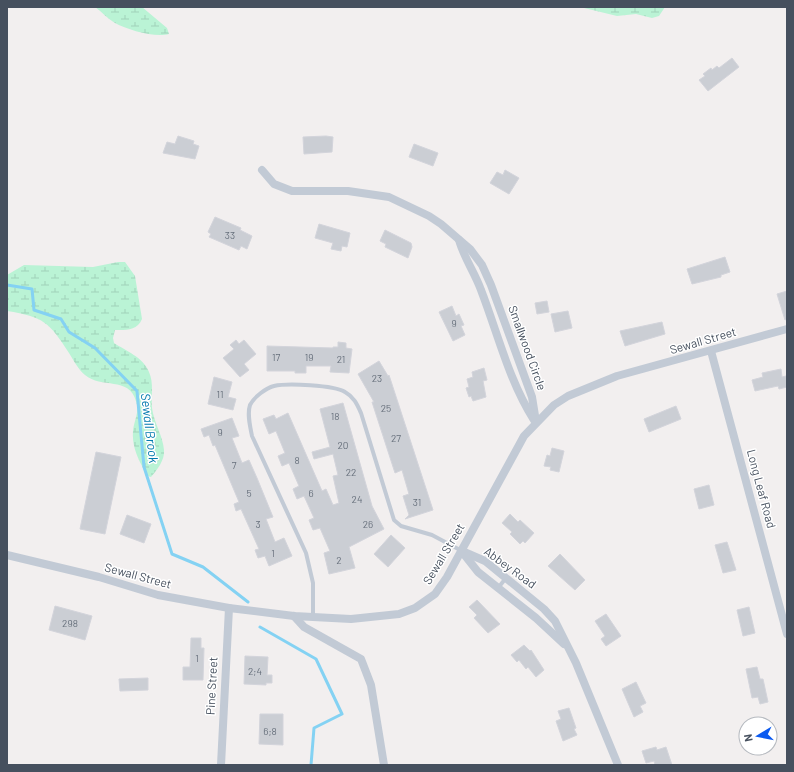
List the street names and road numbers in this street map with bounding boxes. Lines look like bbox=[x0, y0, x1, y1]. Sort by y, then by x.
street label: Smallwood Circle bbox=[506, 303, 550, 392]
street label: Sewall Street bbox=[668, 324, 738, 356]
street label: Long Leaf Road bbox=[745, 448, 779, 530]
street label: Sewall Street bbox=[419, 520, 467, 586]
street label: Abbey Road bbox=[482, 544, 539, 591]
street label: Sewall Street bbox=[103, 559, 173, 591]
street label: Pine Street bbox=[202, 657, 220, 715]

